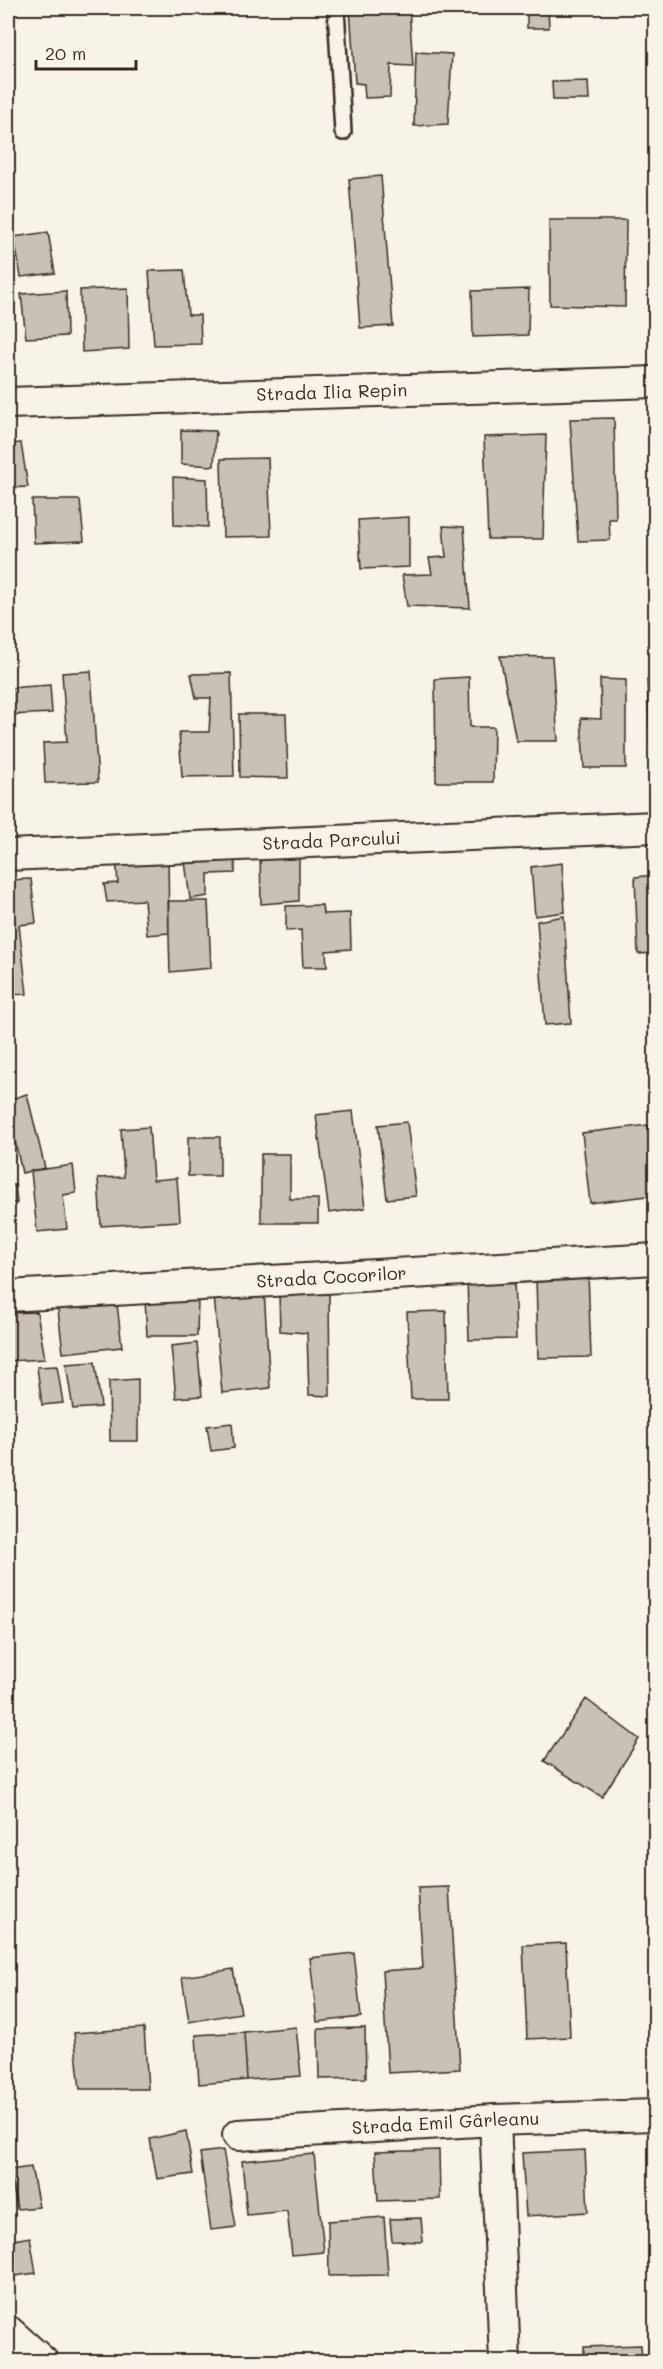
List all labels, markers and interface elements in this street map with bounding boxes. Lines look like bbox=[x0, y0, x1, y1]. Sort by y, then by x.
scale bar bbox=[36, 33, 136, 71]
text: 20 m bbox=[45, 41, 86, 65]
street label: Strada Ilia Repin bbox=[256, 377, 408, 406]
street label: Strada Parcului bbox=[262, 825, 401, 855]
street label: Strada Cocorilor bbox=[256, 1260, 407, 1293]
street label: Strada Emil Gârleanu bbox=[351, 2106, 540, 2139]

